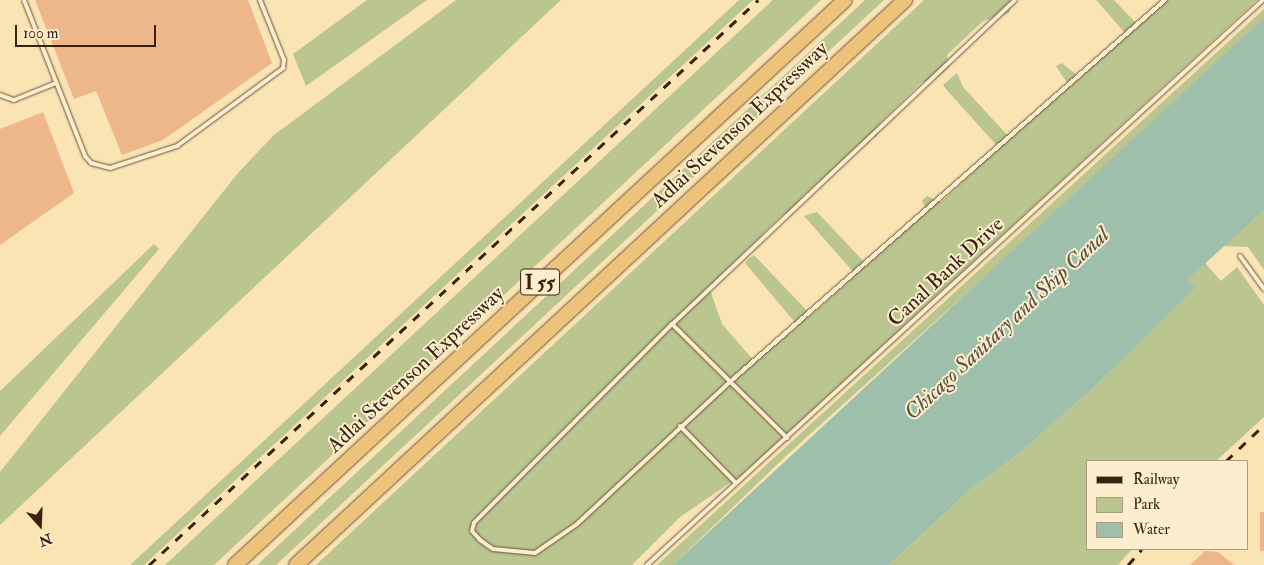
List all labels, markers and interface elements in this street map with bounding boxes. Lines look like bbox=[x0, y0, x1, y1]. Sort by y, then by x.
scale bar bbox=[18, 15, 159, 47]
text: 100 m bbox=[23, 24, 58, 43]
street label: Adlai Stevenson Expressway bbox=[646, 37, 834, 213]
street label: Canal Bank Drive bbox=[883, 212, 1009, 332]
water label: Chicago Sanitary and Ship Canal bbox=[899, 222, 1115, 426]
road number: I 55 bbox=[520, 264, 560, 300]
street label: Adlai Stevenson Expressway bbox=[322, 282, 510, 458]
legend bbox=[1086, 460, 1249, 550]
text: Railway bbox=[1133, 470, 1179, 489]
text: Park bbox=[1133, 495, 1160, 514]
north arrow bbox=[15, 500, 65, 550]
text: Water bbox=[1133, 520, 1170, 539]
text: N bbox=[37, 529, 54, 550]

